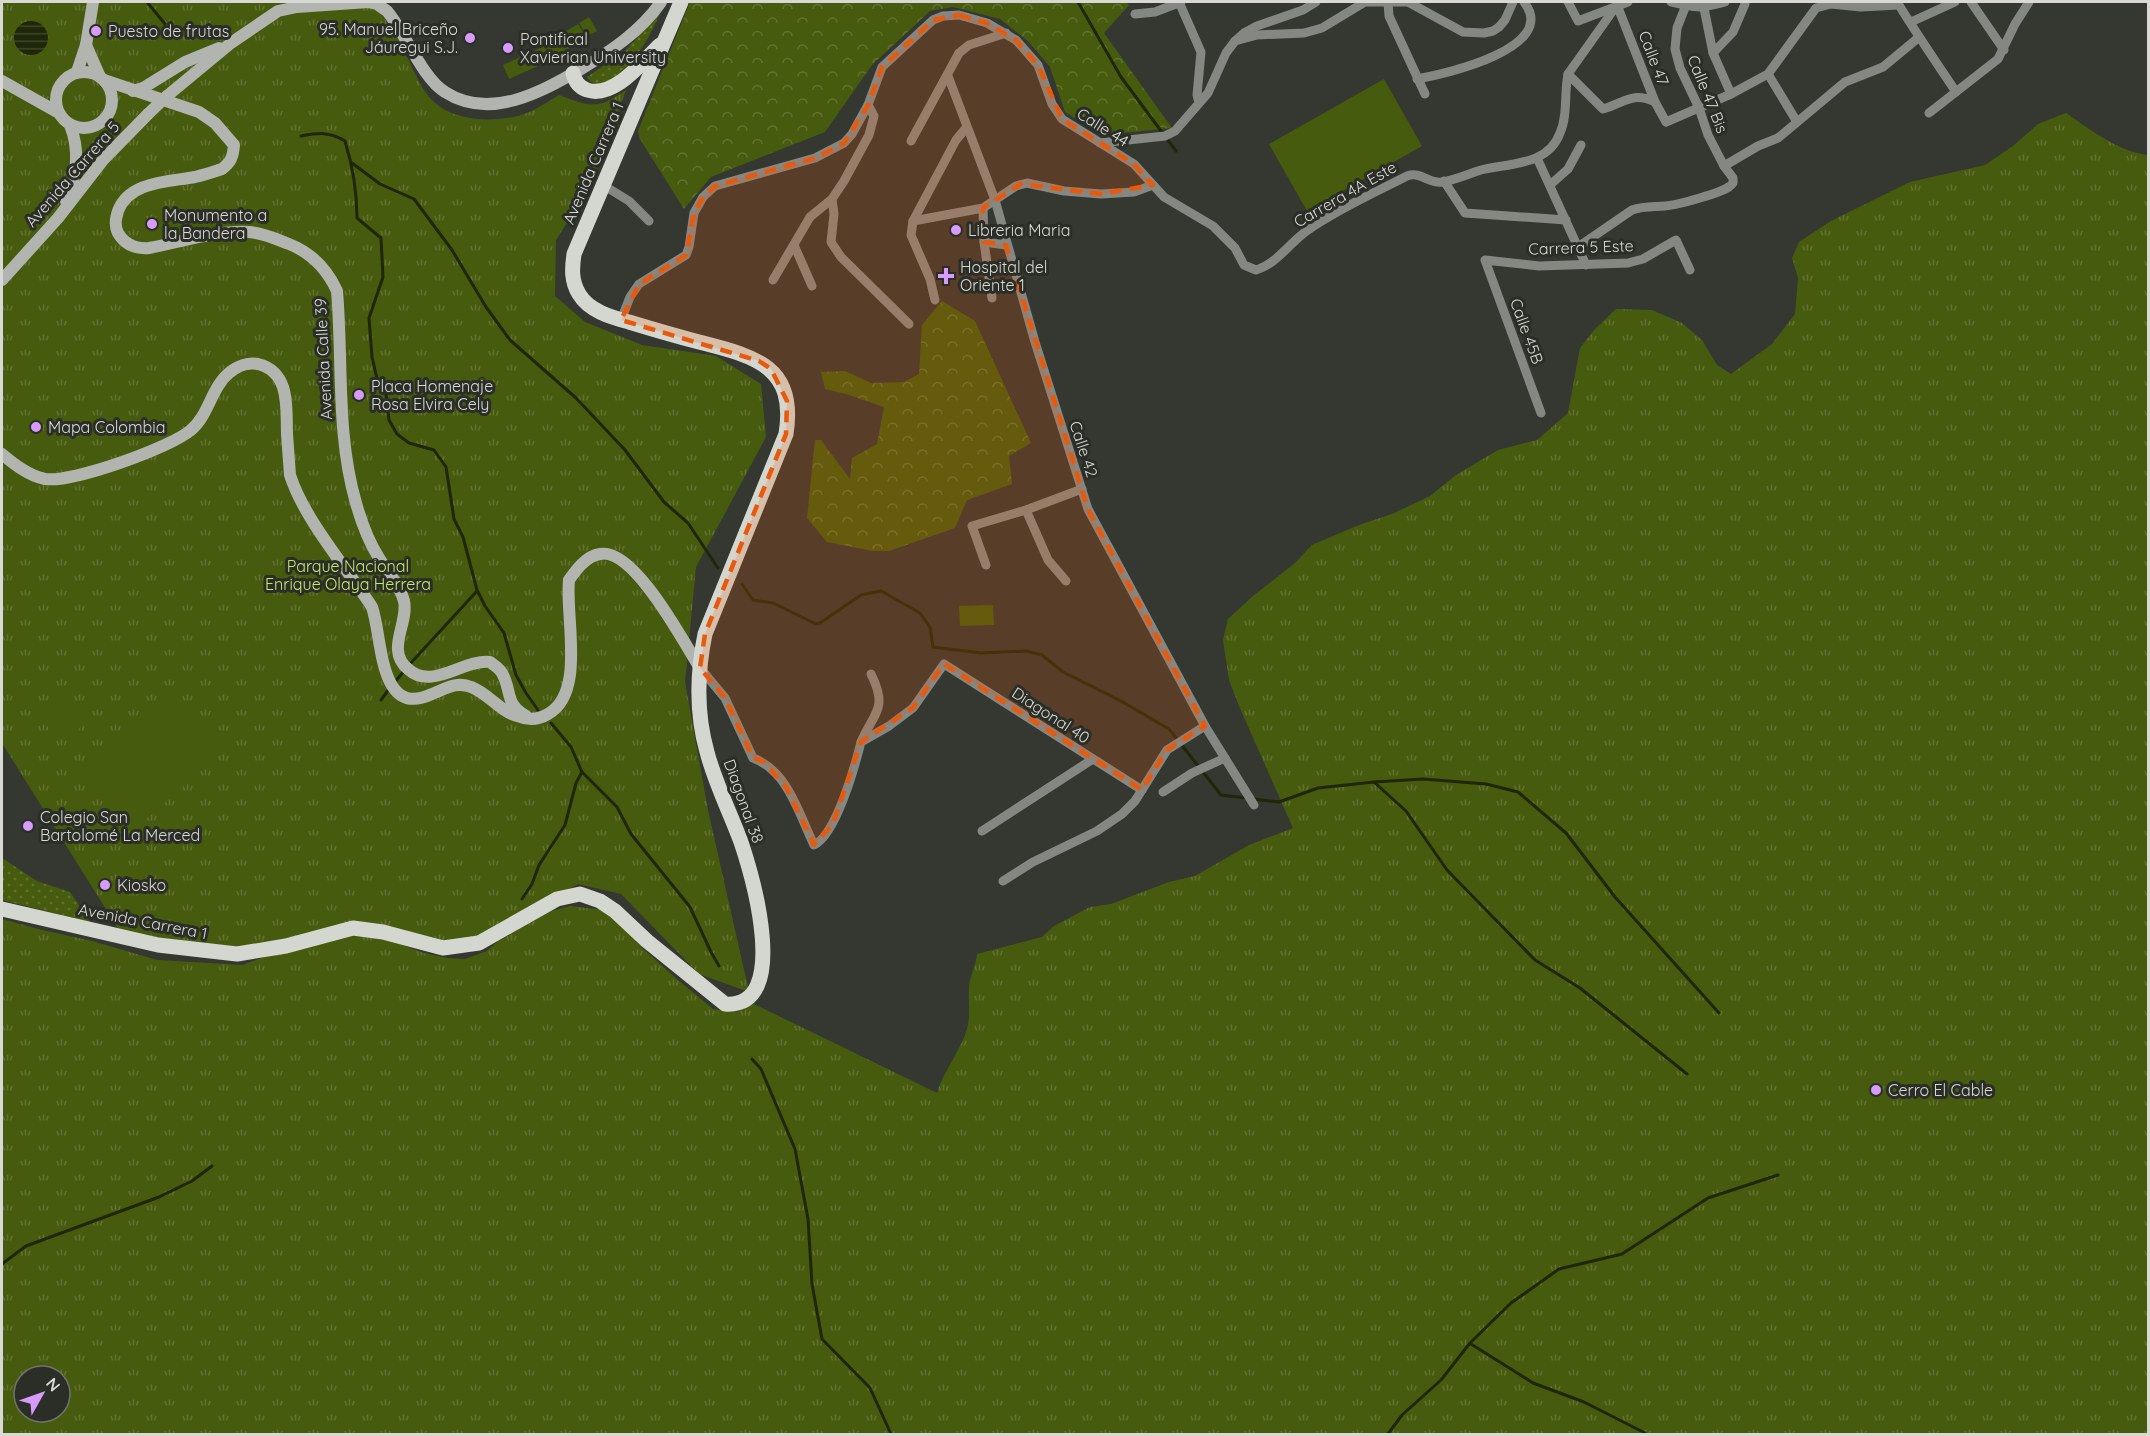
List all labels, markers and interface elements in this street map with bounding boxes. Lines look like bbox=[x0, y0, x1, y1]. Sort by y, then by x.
place label: 95. Manuel Briceño Jáuregui S.J. bbox=[319, 19, 458, 57]
place label: Puesto de frutas bbox=[108, 21, 229, 41]
marker: Puesto de frutas bbox=[89, 24, 103, 38]
street label: Calle 47 bbox=[1634, 28, 1674, 88]
place label: Pontifical Xavierian University bbox=[520, 29, 666, 67]
marker: 95. Manuel Briceño Jáuregui S.J. bbox=[463, 31, 477, 45]
marker: Pontifical Xavierian University bbox=[501, 41, 515, 55]
street label: Calle 47 Bis bbox=[1683, 52, 1733, 136]
street label: Avenida Carrera 1 bbox=[558, 99, 628, 227]
street label: Calle 44 bbox=[1073, 103, 1133, 151]
street label: Avenida Carrera 5 bbox=[21, 117, 123, 231]
street label: Carrera 4A Este bbox=[1290, 157, 1400, 231]
place label: Monumento a la Bandera bbox=[164, 205, 267, 243]
marker: Monumento a la Bandera bbox=[145, 217, 159, 231]
place label: Libreria Maria bbox=[968, 220, 1070, 240]
marker: Libreria Maria bbox=[949, 223, 963, 237]
street label: Carrera 5 Este bbox=[1528, 235, 1634, 259]
place label: Hospital del Oriente 1 bbox=[960, 257, 1047, 295]
marker: Hospital del Oriente 1 bbox=[937, 267, 955, 285]
street label: Calle 45B bbox=[1506, 295, 1548, 367]
street label: Avenida Calle 39 bbox=[310, 298, 336, 420]
place label: Placa Homenaje Rosa Elvira Cely bbox=[371, 376, 493, 414]
marker: Placa Homenaje Rosa Elvira Cely bbox=[352, 388, 366, 402]
place label: Mapa Colombia bbox=[48, 417, 165, 437]
street label: Calle 42 bbox=[1066, 418, 1103, 480]
marker: Mapa Colombia bbox=[29, 420, 43, 434]
park label: Parque Nacional Enrique Olaya Herrera bbox=[265, 556, 431, 594]
street label: Diagonal 40 bbox=[1008, 682, 1094, 748]
street label: Diagonal 38 bbox=[720, 756, 768, 846]
place label: Colegio San Bartolomé La Merced bbox=[40, 807, 200, 845]
marker: Colegio San Bartolomé La Merced bbox=[21, 819, 35, 833]
place label: Kiosko bbox=[117, 875, 166, 895]
marker: Kiosko bbox=[98, 878, 112, 892]
street label: Avenida Carrera 1 bbox=[77, 899, 209, 943]
place label: Cerro El Cable bbox=[1888, 1080, 1993, 1100]
marker: Cerro El Cable bbox=[1869, 1083, 1883, 1097]
north arrow bbox=[12, 1364, 72, 1424]
text: N bbox=[42, 1373, 65, 1395]

